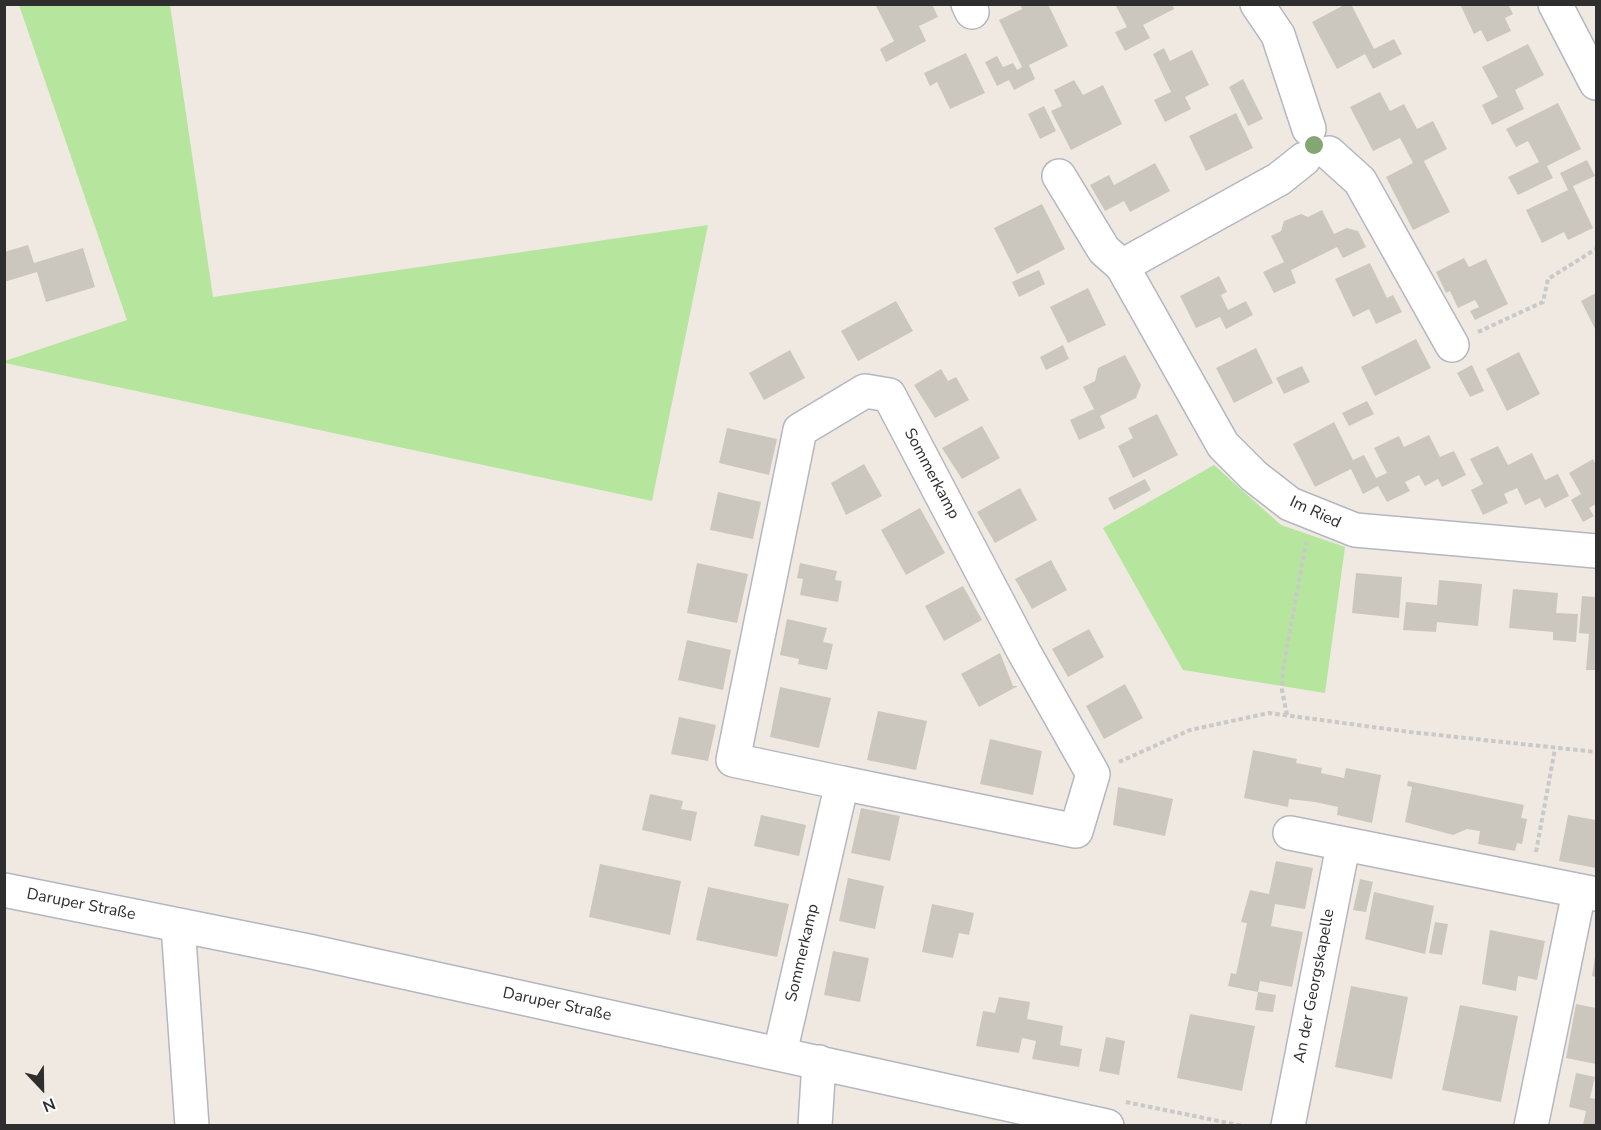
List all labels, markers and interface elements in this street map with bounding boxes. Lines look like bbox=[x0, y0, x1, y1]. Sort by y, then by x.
street label: Sommerkamp bbox=[899, 425, 963, 523]
street label: Im Ried bbox=[1286, 493, 1344, 533]
street label: Daruper Straße bbox=[25, 885, 137, 925]
street label: Sommerkamp bbox=[782, 902, 824, 1004]
street label: An der Georgskapelle bbox=[1291, 907, 1339, 1065]
street label: Daruper Straße bbox=[501, 984, 613, 1026]
north arrow bbox=[12, 1058, 72, 1118]
text: N bbox=[39, 1092, 58, 1117]

